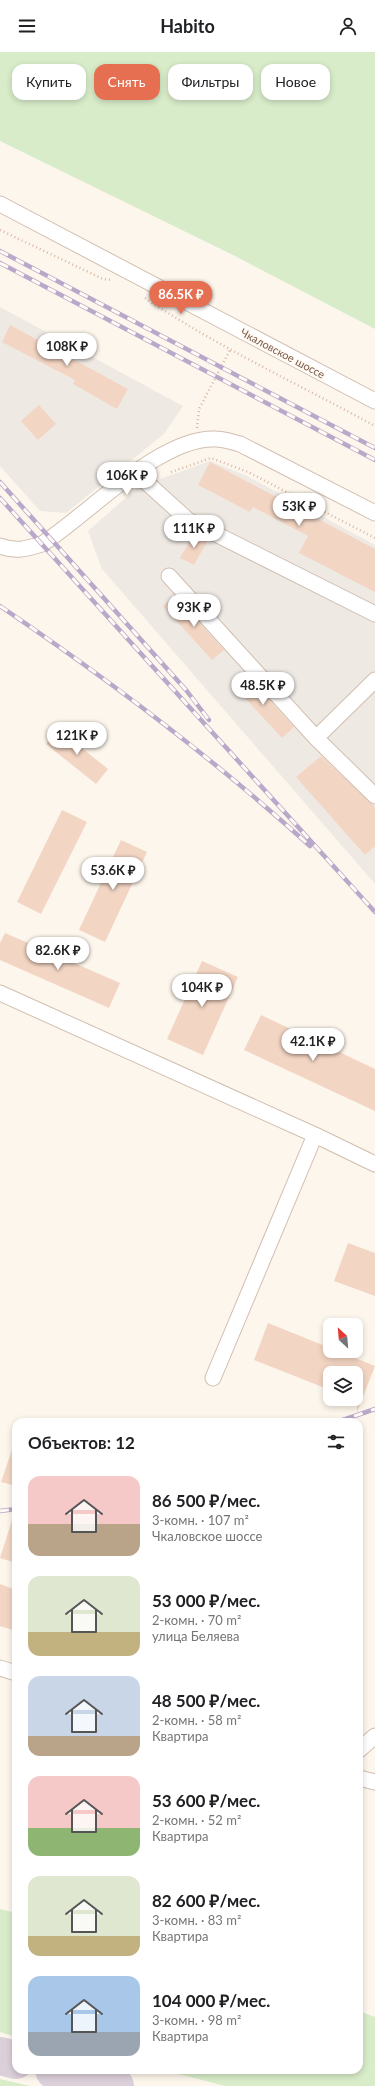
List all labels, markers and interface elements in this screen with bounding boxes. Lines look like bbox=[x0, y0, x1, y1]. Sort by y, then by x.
icon: menu bbox=[16, 15, 38, 37]
text: Habito bbox=[160, 15, 215, 37]
icon: person bbox=[337, 15, 359, 37]
chip: Купить bbox=[12, 64, 86, 100]
chip: Снять bbox=[94, 64, 160, 100]
chip: Фильтры bbox=[168, 64, 253, 100]
chip: Новое bbox=[261, 64, 330, 100]
pin: 86.5K ₽ bbox=[144, 281, 218, 315]
text: 86.5K ₽ bbox=[158, 286, 204, 302]
street label: Чкаловское шоссе bbox=[239, 325, 327, 381]
pin: 108K ₽ bbox=[34, 333, 100, 367]
text: 108K ₽ bbox=[46, 338, 88, 354]
pin: 106K ₽ bbox=[94, 462, 160, 496]
text: 106K ₽ bbox=[106, 467, 148, 483]
pin: 53K ₽ bbox=[271, 493, 327, 527]
text: 53K ₽ bbox=[282, 498, 316, 514]
pin: 111K ₽ bbox=[161, 515, 227, 549]
text: 111K ₽ bbox=[173, 520, 215, 536]
pin: 93K ₽ bbox=[166, 594, 222, 628]
text: 93K ₽ bbox=[177, 599, 211, 615]
pin: 48.5K ₽ bbox=[226, 672, 300, 706]
text: 48.5K ₽ bbox=[240, 677, 286, 693]
pin: 121K ₽ bbox=[44, 722, 110, 756]
text: 121K ₽ bbox=[56, 727, 98, 743]
pin: 53.6K ₽ bbox=[76, 857, 150, 891]
text: 53.6K ₽ bbox=[90, 862, 136, 878]
pin: 82.6K ₽ bbox=[21, 937, 95, 971]
text: 82.6K ₽ bbox=[35, 942, 81, 958]
pin: 104K ₽ bbox=[169, 974, 235, 1008]
text: 104K ₽ bbox=[181, 979, 223, 995]
pin: 42.1K ₽ bbox=[276, 1028, 350, 1062]
text: 42.1K ₽ bbox=[290, 1033, 336, 1049]
north arrow bbox=[323, 1318, 363, 1358]
map controls bbox=[323, 1318, 363, 1406]
button: layers bbox=[323, 1366, 363, 1406]
icon: filters bbox=[325, 1431, 347, 1453]
text: Объектов: 12 bbox=[28, 1432, 135, 1453]
text: 86 500 ₽/мес. bbox=[152, 1490, 260, 1511]
icon: home bbox=[60, 1492, 108, 1540]
text: 3-комн. · 107 m² bbox=[152, 1512, 249, 1528]
text: Чкаловское шоссе bbox=[152, 1528, 262, 1544]
text: 53 000 ₽/мес. bbox=[152, 1590, 260, 1611]
icon: home bbox=[60, 1592, 108, 1640]
text: 2-комн. · 70 m² bbox=[152, 1612, 241, 1628]
text: улица Беляева bbox=[152, 1628, 240, 1644]
text: 48 500 ₽/мес. bbox=[152, 1690, 260, 1711]
icon: home bbox=[60, 1692, 108, 1740]
text: 2-комн. · 58 m² bbox=[152, 1712, 241, 1728]
text: Квартира bbox=[152, 1728, 208, 1744]
text: 53 600 ₽/мес. bbox=[152, 1790, 260, 1811]
icon: home bbox=[60, 1792, 108, 1840]
text: 2-комн. · 52 m² bbox=[152, 1812, 241, 1828]
text: Квартира bbox=[152, 1828, 208, 1844]
text: 82 600 ₽/мес. bbox=[152, 1890, 260, 1911]
icon: home bbox=[60, 1892, 108, 1940]
text: 3-комн. · 83 m² bbox=[152, 1912, 241, 1928]
text: Квартира bbox=[152, 1928, 208, 1944]
text: 104 000 ₽/мес. bbox=[152, 1990, 270, 2011]
icon: home bbox=[60, 1992, 108, 2040]
text: 3-комн. · 98 m² bbox=[152, 2012, 241, 2028]
text: Квартира bbox=[152, 2028, 208, 2044]

